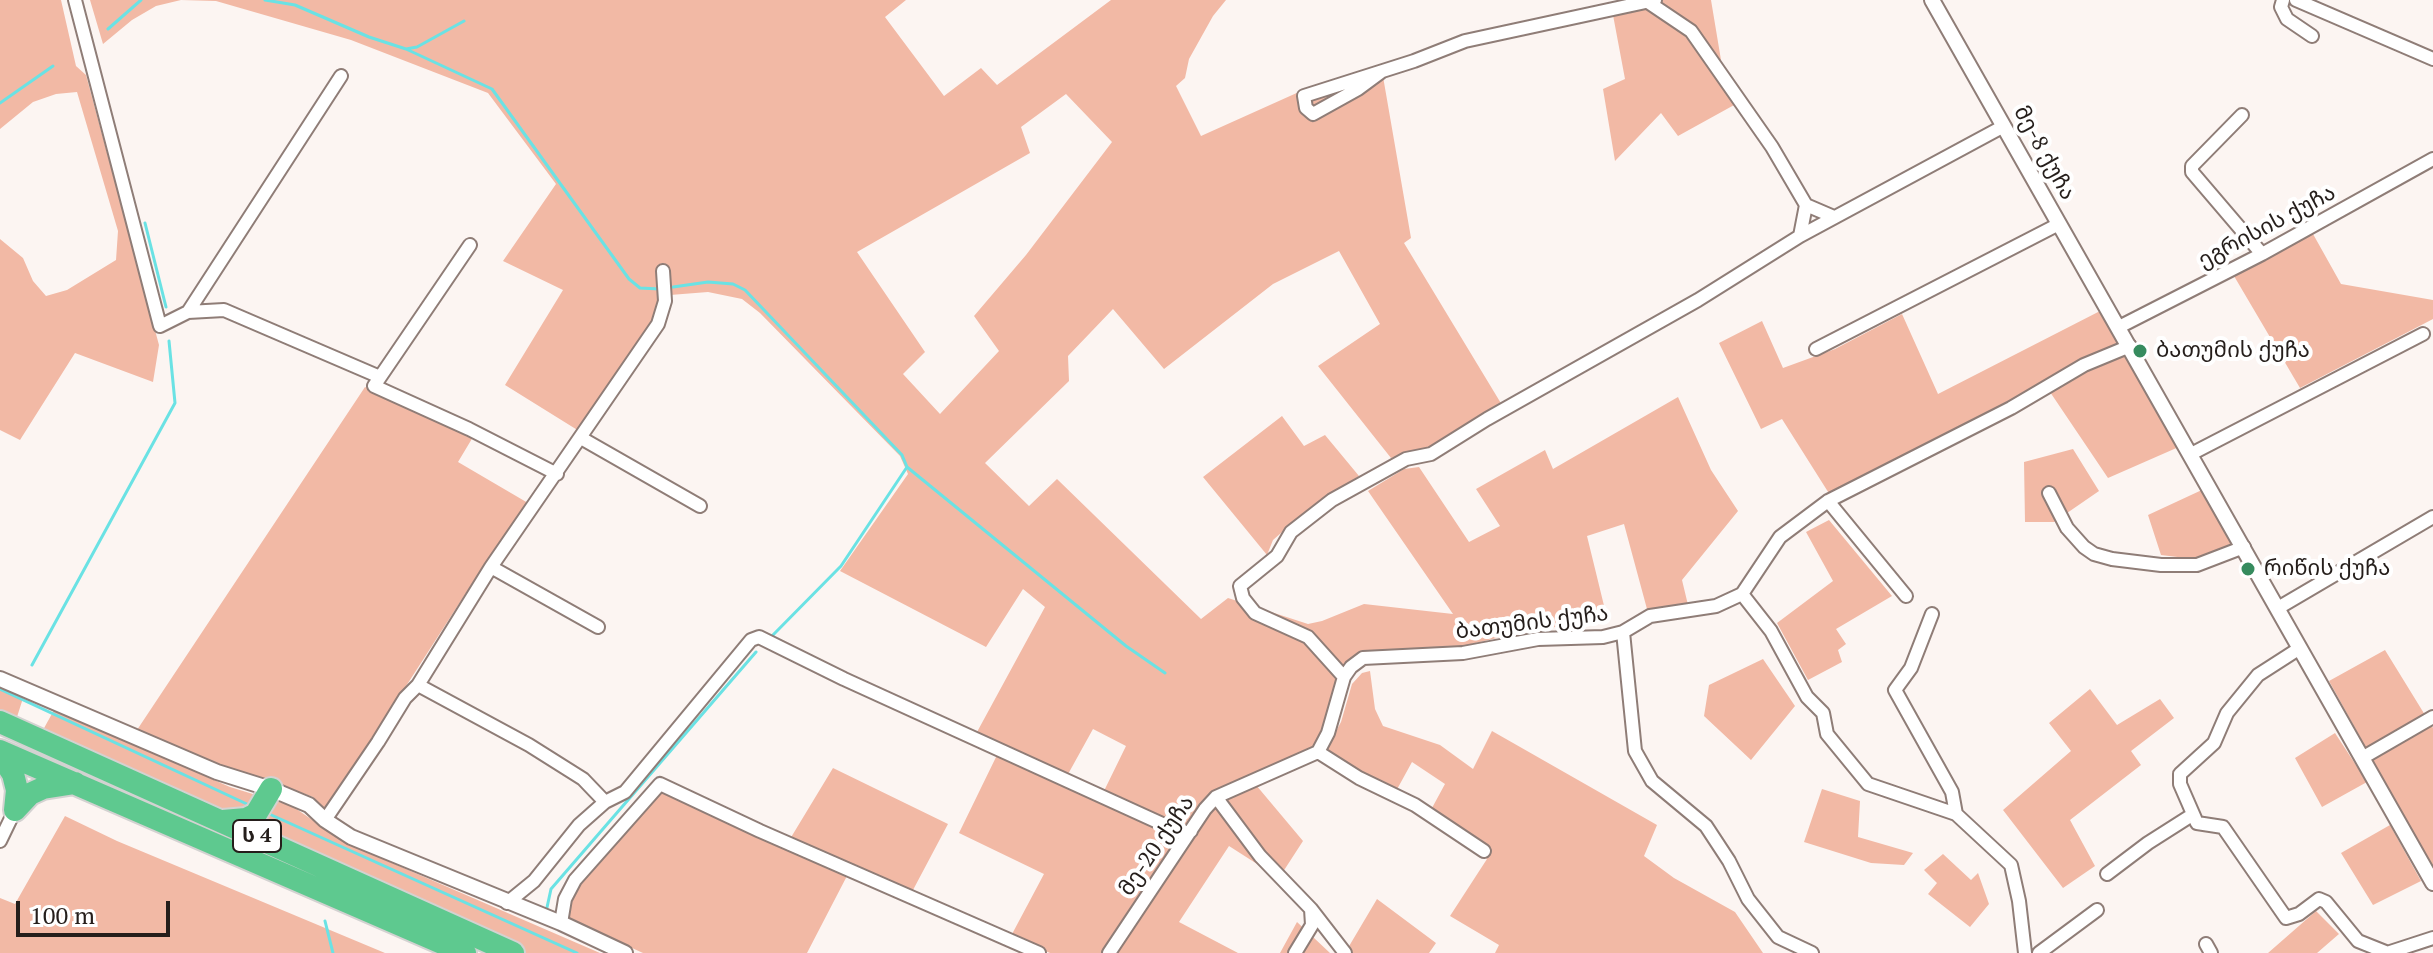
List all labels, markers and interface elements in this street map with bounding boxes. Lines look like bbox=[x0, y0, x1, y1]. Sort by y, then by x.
street label: მე-8 ქუჩა bbox=[2007, 101, 2081, 205]
street label: ეგრისის ქუჩა bbox=[2194, 180, 2340, 274]
place label: ბათუმის ქუჩა bbox=[2156, 338, 2310, 364]
marker: ბათუმის ქუჩა bbox=[2131, 342, 2149, 360]
place label: რიწის ქუჩა bbox=[2264, 556, 2390, 582]
marker: რიწის ქუჩა bbox=[2239, 560, 2257, 578]
street label: ბათუმის ქუჩა bbox=[1454, 601, 1610, 645]
street label: მე-20 ქუჩა bbox=[1114, 791, 1200, 901]
road number: ს 4 bbox=[233, 820, 281, 852]
scale bar bbox=[20, 885, 174, 935]
text: 100 m bbox=[30, 899, 95, 931]

